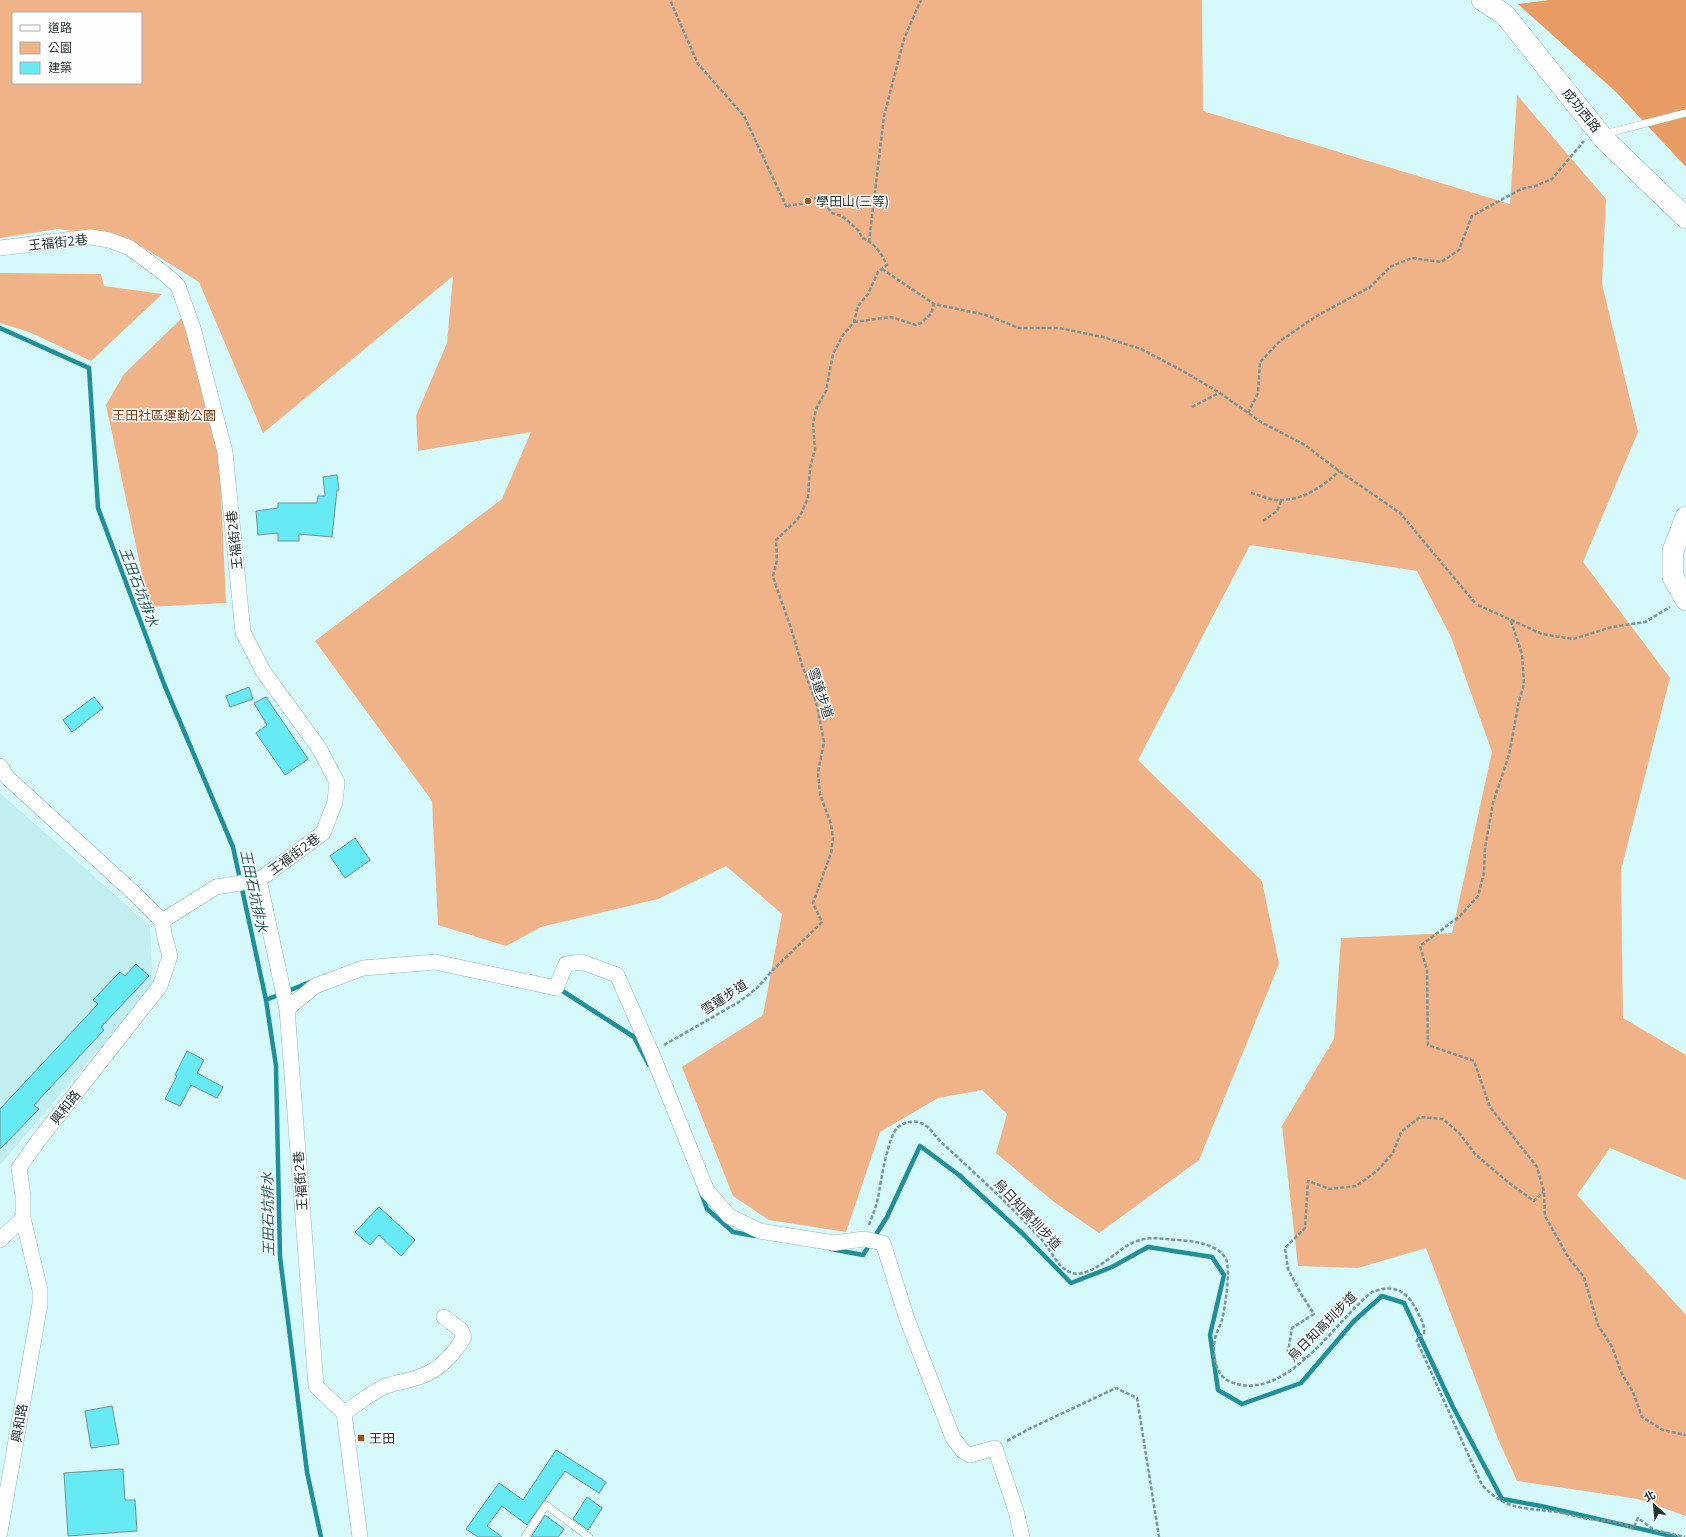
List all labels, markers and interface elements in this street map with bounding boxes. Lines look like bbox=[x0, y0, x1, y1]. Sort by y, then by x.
legend bbox=[12, 12, 142, 84]
text: 道路 bbox=[48, 20, 72, 36]
text: 公園 bbox=[48, 40, 72, 56]
text: 建築 bbox=[48, 60, 72, 76]
street label: 成功西路 bbox=[1558, 85, 1605, 137]
place label: 學田山(三等) bbox=[816, 193, 889, 211]
marker: 學田山(三等) bbox=[803, 196, 813, 206]
street label: 王福街2巷 bbox=[27, 231, 89, 255]
park label: 王田社區運動公園 bbox=[112, 407, 216, 425]
street label: 王福街2巷 bbox=[223, 509, 247, 571]
water label: 王田石坑排水 bbox=[115, 545, 163, 631]
street label: 雪蓮步道 bbox=[803, 666, 837, 721]
street label: 王福街2巷 bbox=[265, 830, 324, 880]
water label: 王田石坑排水 bbox=[235, 848, 272, 935]
street label: 雪蓮步道 bbox=[698, 976, 751, 1020]
street label: 興和路 bbox=[47, 1087, 85, 1129]
street label: 王福街2巷 bbox=[290, 1150, 312, 1211]
water label: 王田石坑排水 bbox=[258, 1171, 279, 1256]
street label: 烏日知高圳步道 bbox=[990, 1175, 1065, 1254]
street label: 烏日知高圳步道 bbox=[1284, 1288, 1361, 1365]
street label: 興和路 bbox=[8, 1402, 32, 1444]
place label: 王田 bbox=[369, 1430, 395, 1448]
marker: 王田 bbox=[356, 1433, 366, 1443]
north arrow bbox=[1634, 1485, 1674, 1525]
text: 北 bbox=[1641, 1487, 1658, 1506]

